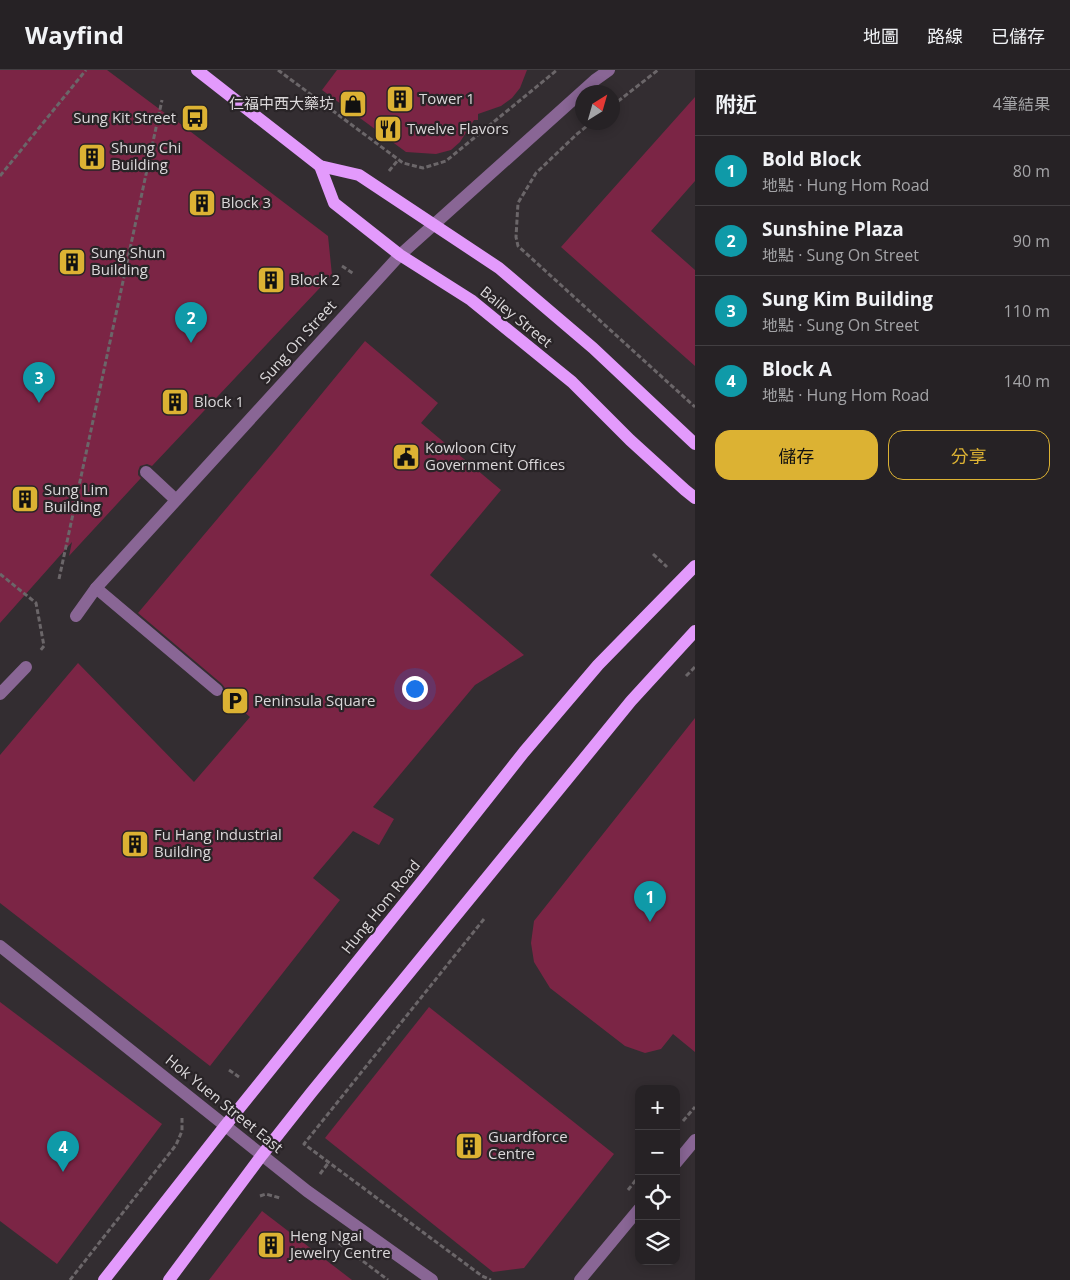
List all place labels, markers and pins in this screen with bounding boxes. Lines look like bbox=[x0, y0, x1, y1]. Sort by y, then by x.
building icon: Tower 1 bbox=[385, 84, 415, 114]
place label: Tower 1 bbox=[419, 88, 475, 108]
shop icon: 仁福中西大藥坊 bbox=[338, 89, 368, 119]
place label: 仁福中西大藥坊 bbox=[229, 93, 334, 113]
bus stop icon: Sung Kit Street bbox=[180, 103, 210, 133]
place label: Sung Kit Street bbox=[73, 107, 176, 127]
restaurant icon: Twelve Flavors bbox=[373, 114, 403, 144]
place label: Twelve Flavors bbox=[407, 118, 509, 138]
place label: Shung Chi Building bbox=[111, 137, 181, 174]
building icon: Shung Chi Building bbox=[77, 142, 107, 172]
building icon: Block 3 bbox=[187, 188, 217, 218]
place label: Block 3 bbox=[221, 192, 271, 212]
place label: Sung Shun Building bbox=[91, 242, 166, 279]
building icon: Sung Shun Building bbox=[57, 247, 87, 277]
building icon: Block 2 bbox=[256, 265, 286, 295]
place label: Block 2 bbox=[290, 269, 340, 289]
pin: 2 bbox=[175, 302, 207, 343]
pin: 3 bbox=[23, 362, 55, 403]
building icon: Block 1 bbox=[160, 387, 190, 417]
place label: Block 1 bbox=[194, 391, 244, 411]
place label: Kowloon City Government Offices bbox=[425, 437, 565, 474]
public building icon: Kowloon City Government Offices bbox=[391, 442, 421, 472]
place label: Sung Lim Building bbox=[44, 479, 108, 516]
building icon: Sung Lim Building bbox=[10, 484, 40, 514]
parking icon: Peninsula Square bbox=[220, 686, 250, 716]
place label: Peninsula Square bbox=[254, 690, 376, 710]
place label: Fu Hang Industrial Building bbox=[154, 824, 282, 861]
building icon: Fu Hang Industrial Building bbox=[120, 829, 150, 859]
pin: 1 bbox=[634, 881, 666, 922]
place label: Guardforce Centre bbox=[488, 1126, 568, 1163]
pin: 4 bbox=[47, 1131, 79, 1172]
building icon: Guardforce Centre bbox=[454, 1131, 484, 1161]
place label: Heng Ngai Jewelry Centre bbox=[288, 1225, 391, 1262]
building icon: Heng Ngai Jewelry Centre bbox=[256, 1230, 286, 1260]

